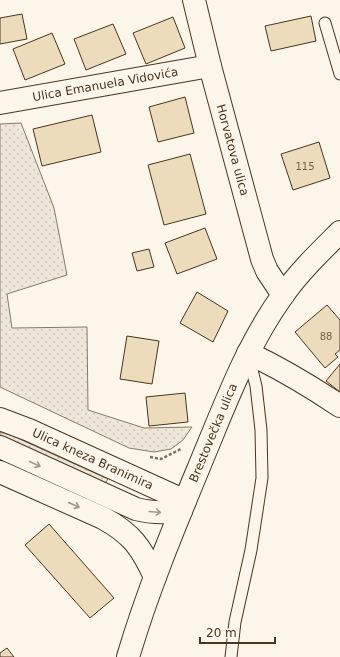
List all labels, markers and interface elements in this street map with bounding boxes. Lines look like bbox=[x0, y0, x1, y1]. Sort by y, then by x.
street label: Ulica Emanuela Vidovića bbox=[31, 65, 179, 104]
street label: Horvatova ulica bbox=[214, 103, 252, 197]
house number: 115 bbox=[295, 161, 315, 172]
house number: 88 bbox=[320, 331, 332, 342]
street label: Brestovečka ulica bbox=[186, 381, 240, 484]
street label: Ulica kneza Branimira bbox=[30, 425, 155, 493]
one-way arrow bbox=[29, 461, 41, 468]
one-way arrow bbox=[68, 502, 80, 509]
one-way arrow bbox=[148, 509, 161, 516]
scale bar bbox=[200, 619, 275, 645]
text: 20 m bbox=[206, 626, 237, 640]

